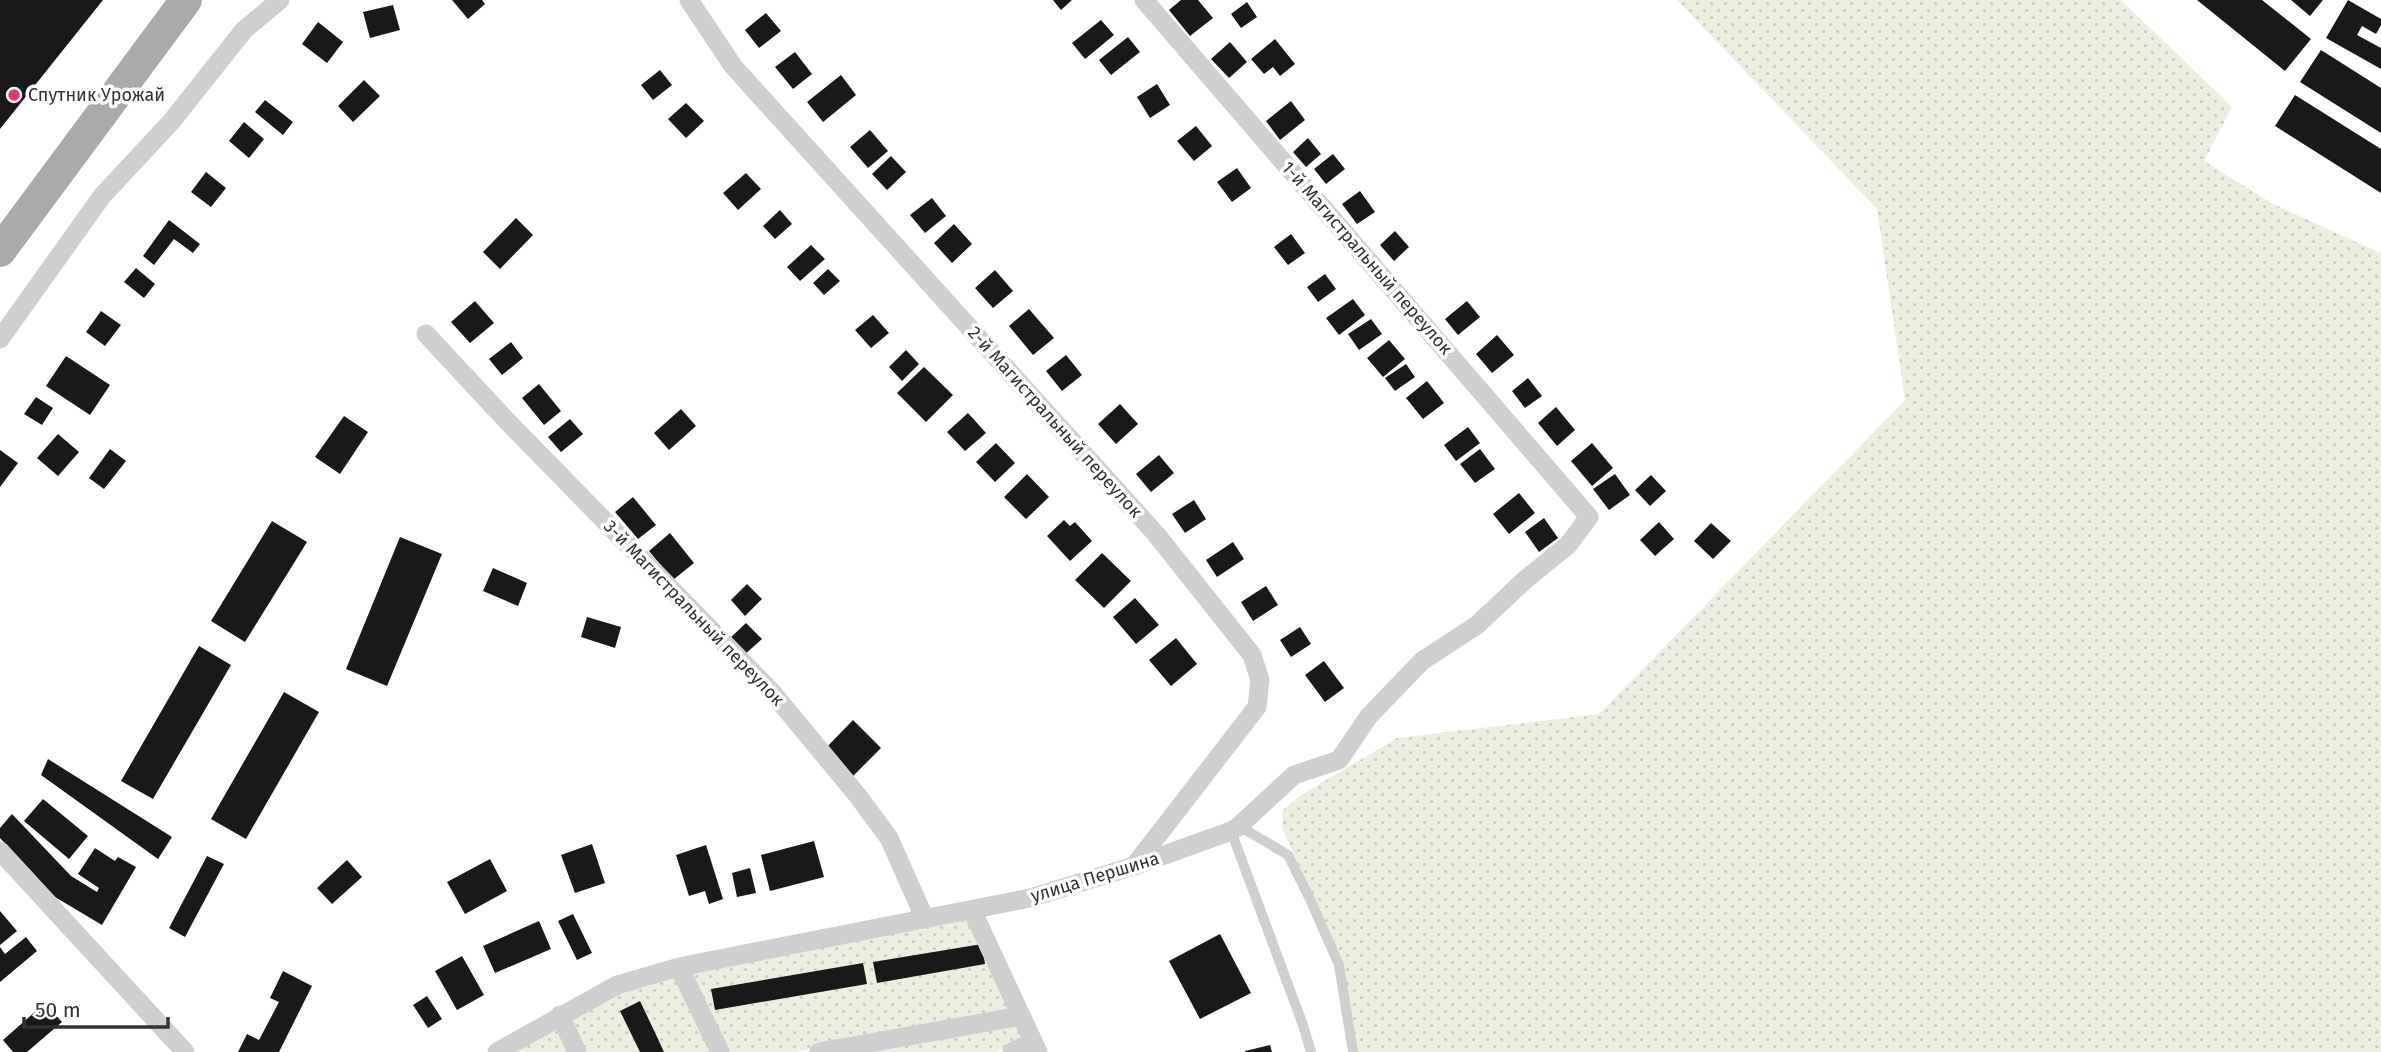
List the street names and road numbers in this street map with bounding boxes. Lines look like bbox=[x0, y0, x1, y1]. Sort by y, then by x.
street label: 1-й Магистральный переулок bbox=[1277, 157, 1457, 360]
street label: 2-й Магистральный переулок bbox=[963, 322, 1147, 523]
street label: 3-й Магистральный переулок bbox=[599, 515, 789, 711]
street label: улица Першина bbox=[1028, 847, 1162, 907]

